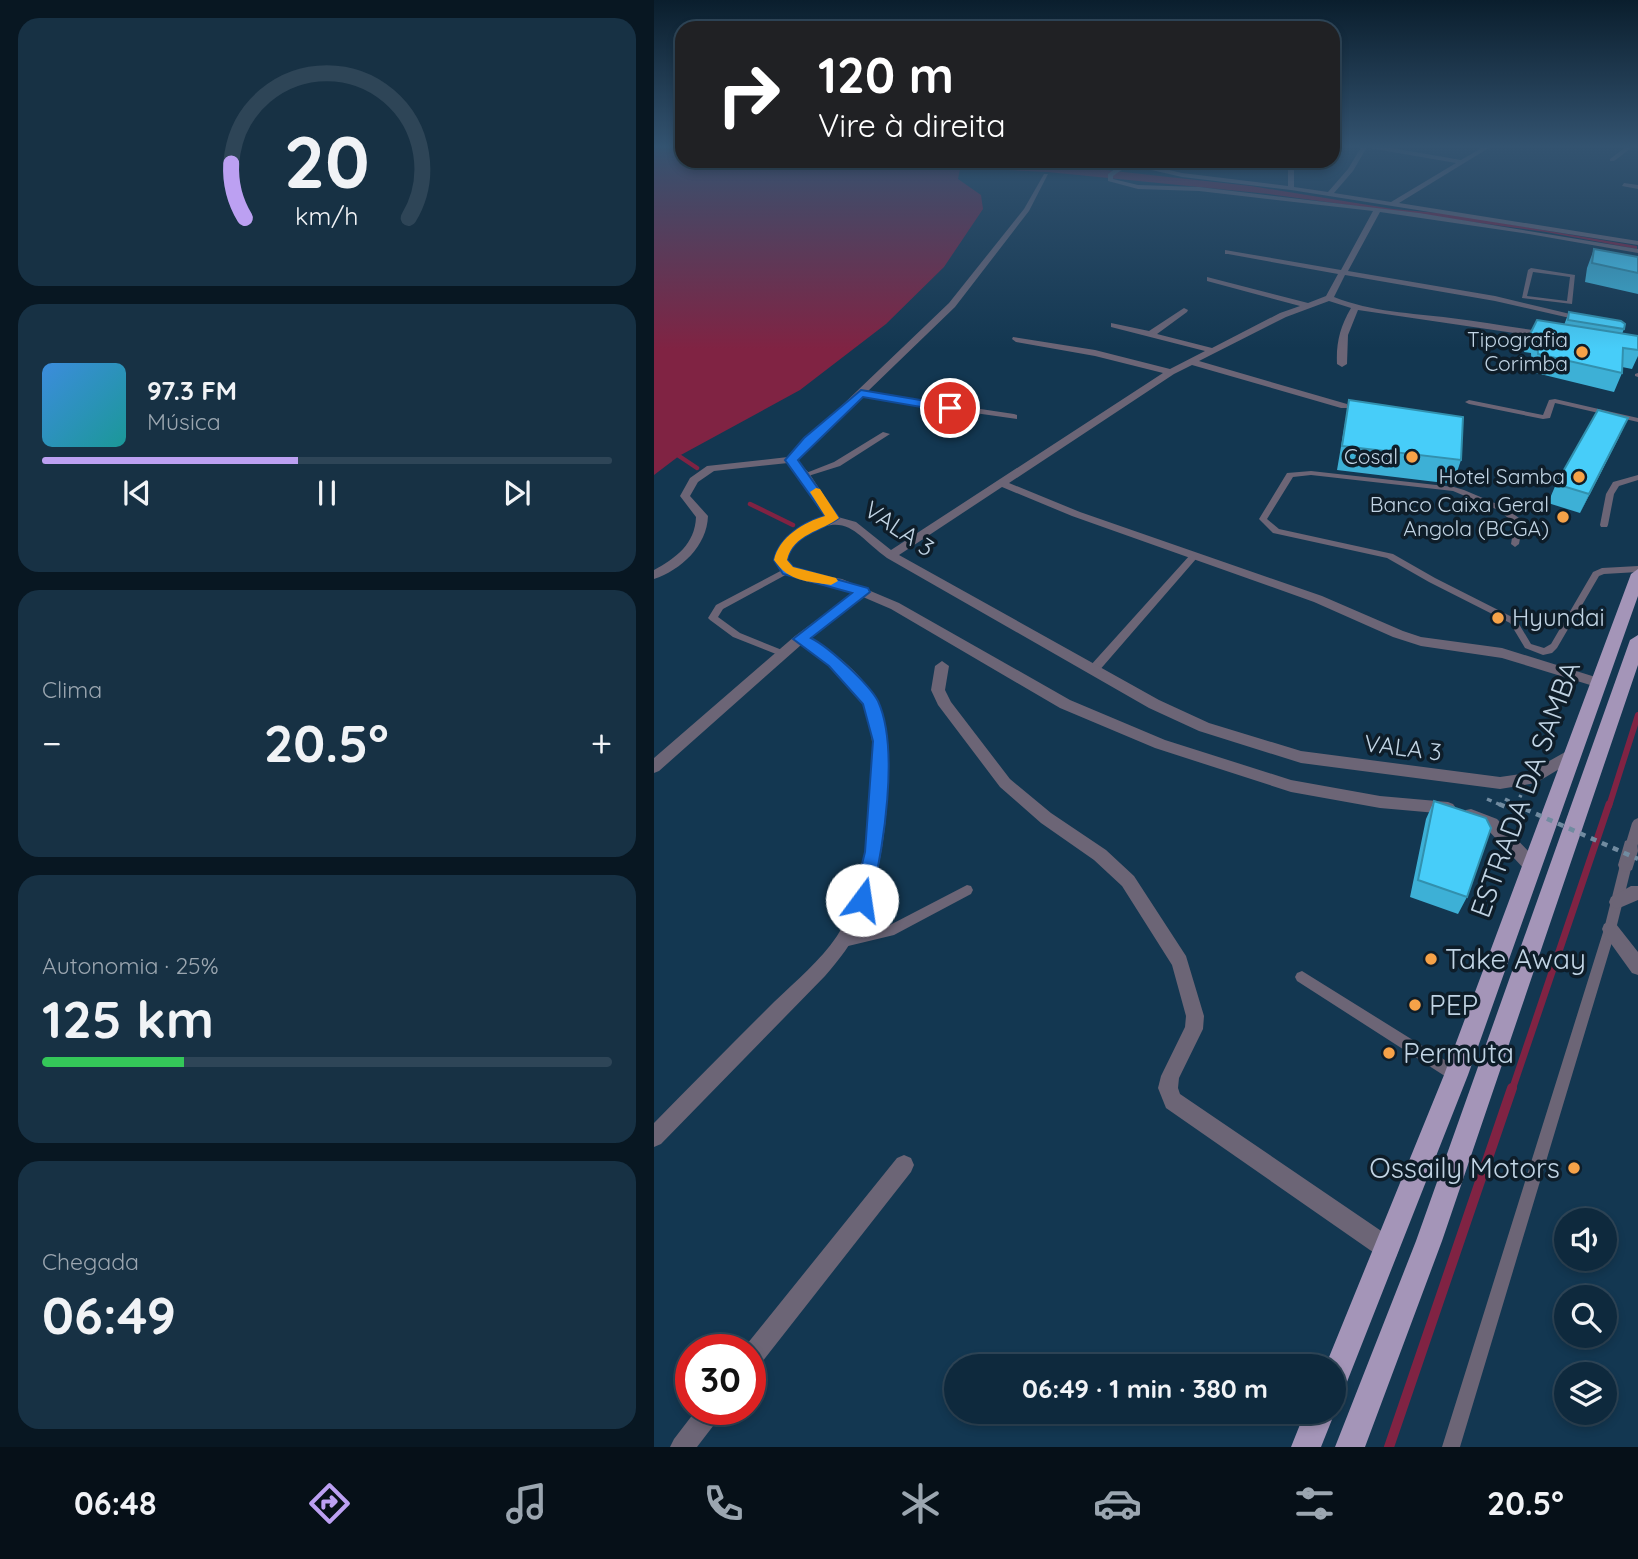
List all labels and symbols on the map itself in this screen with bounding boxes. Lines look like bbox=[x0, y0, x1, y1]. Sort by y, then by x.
place label: Tipografia Corimba bbox=[1467, 326, 1568, 376]
marker: Tipografia Corimba bbox=[1574, 344, 1590, 360]
pin bbox=[920, 378, 980, 438]
place label: Cosal bbox=[1344, 443, 1398, 469]
marker: Cosal bbox=[1404, 449, 1420, 465]
place label: Hotel Samba bbox=[1439, 463, 1565, 489]
marker: Hotel Samba bbox=[1571, 469, 1587, 485]
place label: Banco Caixa Geral Angola (BCGA) bbox=[1370, 491, 1549, 541]
street label: VALA 3 bbox=[859, 494, 940, 562]
marker: Banco Caixa Geral Angola (BCGA) bbox=[1555, 509, 1571, 525]
place label: Hyundai bbox=[1512, 602, 1605, 632]
marker: Hyundai bbox=[1490, 610, 1506, 626]
street label: ESTRADA DA SAMBA bbox=[1462, 656, 1587, 922]
street label: VALA 3 bbox=[1363, 727, 1444, 767]
position arrow bbox=[825, 863, 899, 937]
place label: Take Away bbox=[1445, 941, 1586, 976]
marker: Take Away bbox=[1423, 951, 1439, 967]
place label: PEP bbox=[1429, 987, 1478, 1022]
marker: PEP bbox=[1407, 997, 1423, 1013]
place label: Permuta bbox=[1403, 1035, 1514, 1070]
marker: Permuta bbox=[1381, 1045, 1397, 1061]
place label: Ossaily Motors bbox=[1369, 1150, 1560, 1185]
marker: Ossaily Motors bbox=[1566, 1160, 1582, 1176]
speed limit sign: 30 bbox=[675, 1334, 766, 1425]

